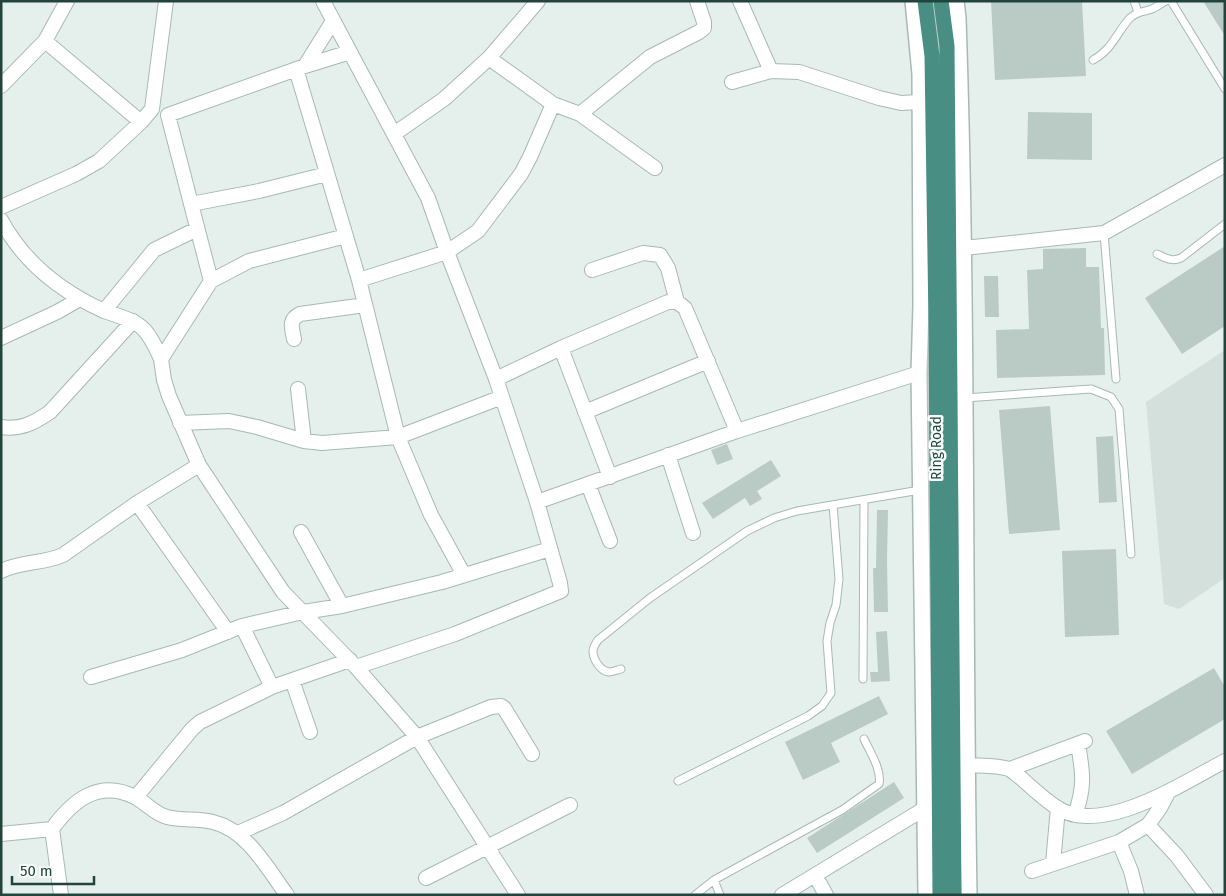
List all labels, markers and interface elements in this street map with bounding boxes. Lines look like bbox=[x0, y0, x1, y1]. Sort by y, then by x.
street label: Ring Road bbox=[928, 416, 945, 480]
scale bar bbox=[12, 854, 95, 886]
text: 50 m bbox=[20, 862, 53, 880]

